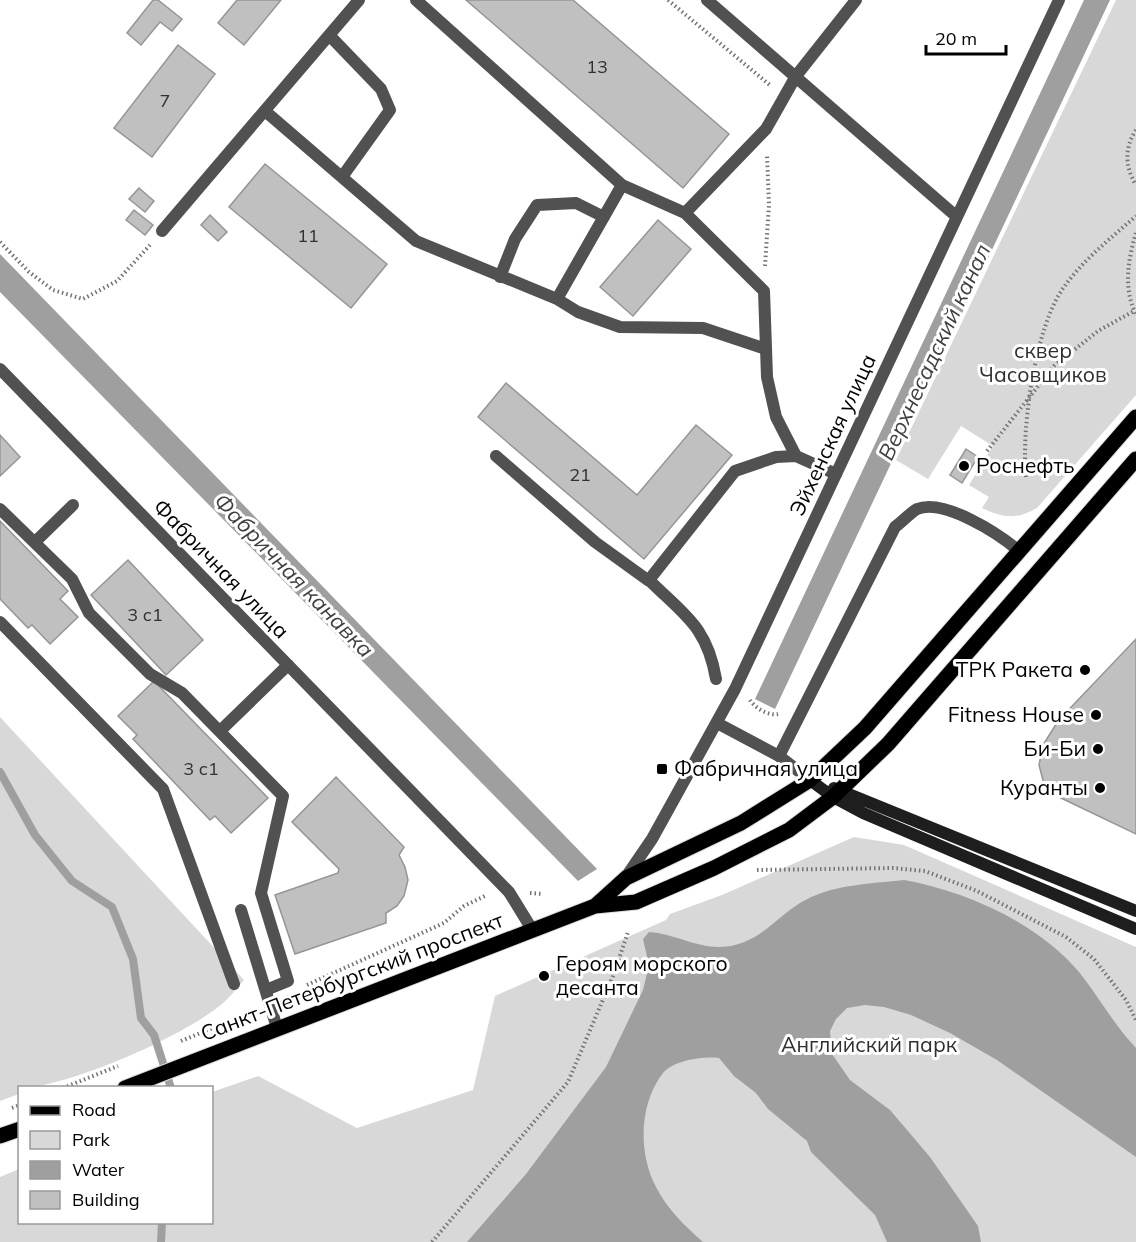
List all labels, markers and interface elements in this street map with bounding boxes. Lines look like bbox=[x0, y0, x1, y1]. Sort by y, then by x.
scale bar bbox=[926, 18, 1006, 56]
text: 20 m bbox=[935, 27, 977, 50]
house number: 13 bbox=[586, 55, 608, 78]
house number: 7 bbox=[160, 89, 170, 112]
house number: 11 bbox=[297, 224, 319, 247]
water label: Верхнесадский канал bbox=[872, 239, 996, 464]
park label: сквер Часовщиков bbox=[979, 337, 1107, 387]
street label: Эйхенская улица bbox=[783, 350, 881, 520]
place label: Роснефть bbox=[976, 452, 1075, 478]
marker: Роснефть bbox=[957, 459, 971, 473]
house number: 21 bbox=[569, 463, 591, 486]
water label: Фабричная канавка bbox=[208, 487, 380, 663]
street label: Фабричная улица bbox=[148, 493, 295, 644]
house number: 3 с1 bbox=[127, 603, 163, 626]
place label: ТРК Ракета bbox=[956, 656, 1073, 682]
marker: ТРК Ракета bbox=[1078, 663, 1092, 677]
place label: Fitness House bbox=[948, 701, 1084, 727]
marker: Fitness House bbox=[1089, 708, 1103, 722]
place label: Би-Би bbox=[1024, 735, 1086, 761]
marker: Би-Би bbox=[1091, 742, 1105, 756]
place label: Фабричная улица bbox=[674, 755, 858, 781]
house number: 3 с1 bbox=[183, 757, 219, 780]
marker: Фабричная улица bbox=[655, 762, 669, 776]
place label: Куранты bbox=[1000, 774, 1088, 800]
marker: Куранты bbox=[1093, 781, 1107, 795]
street label: Санкт-Петербургский проспект bbox=[197, 906, 507, 1046]
place label: Героям морского десанта bbox=[556, 950, 728, 1000]
marker: Героям морского десанта bbox=[537, 969, 551, 983]
park label: Английский парк bbox=[781, 1031, 958, 1057]
legend bbox=[18, 1086, 213, 1224]
text: Road bbox=[72, 1098, 116, 1121]
text: Park bbox=[72, 1128, 111, 1151]
text: Water bbox=[72, 1158, 125, 1181]
text: Building bbox=[72, 1188, 140, 1211]

